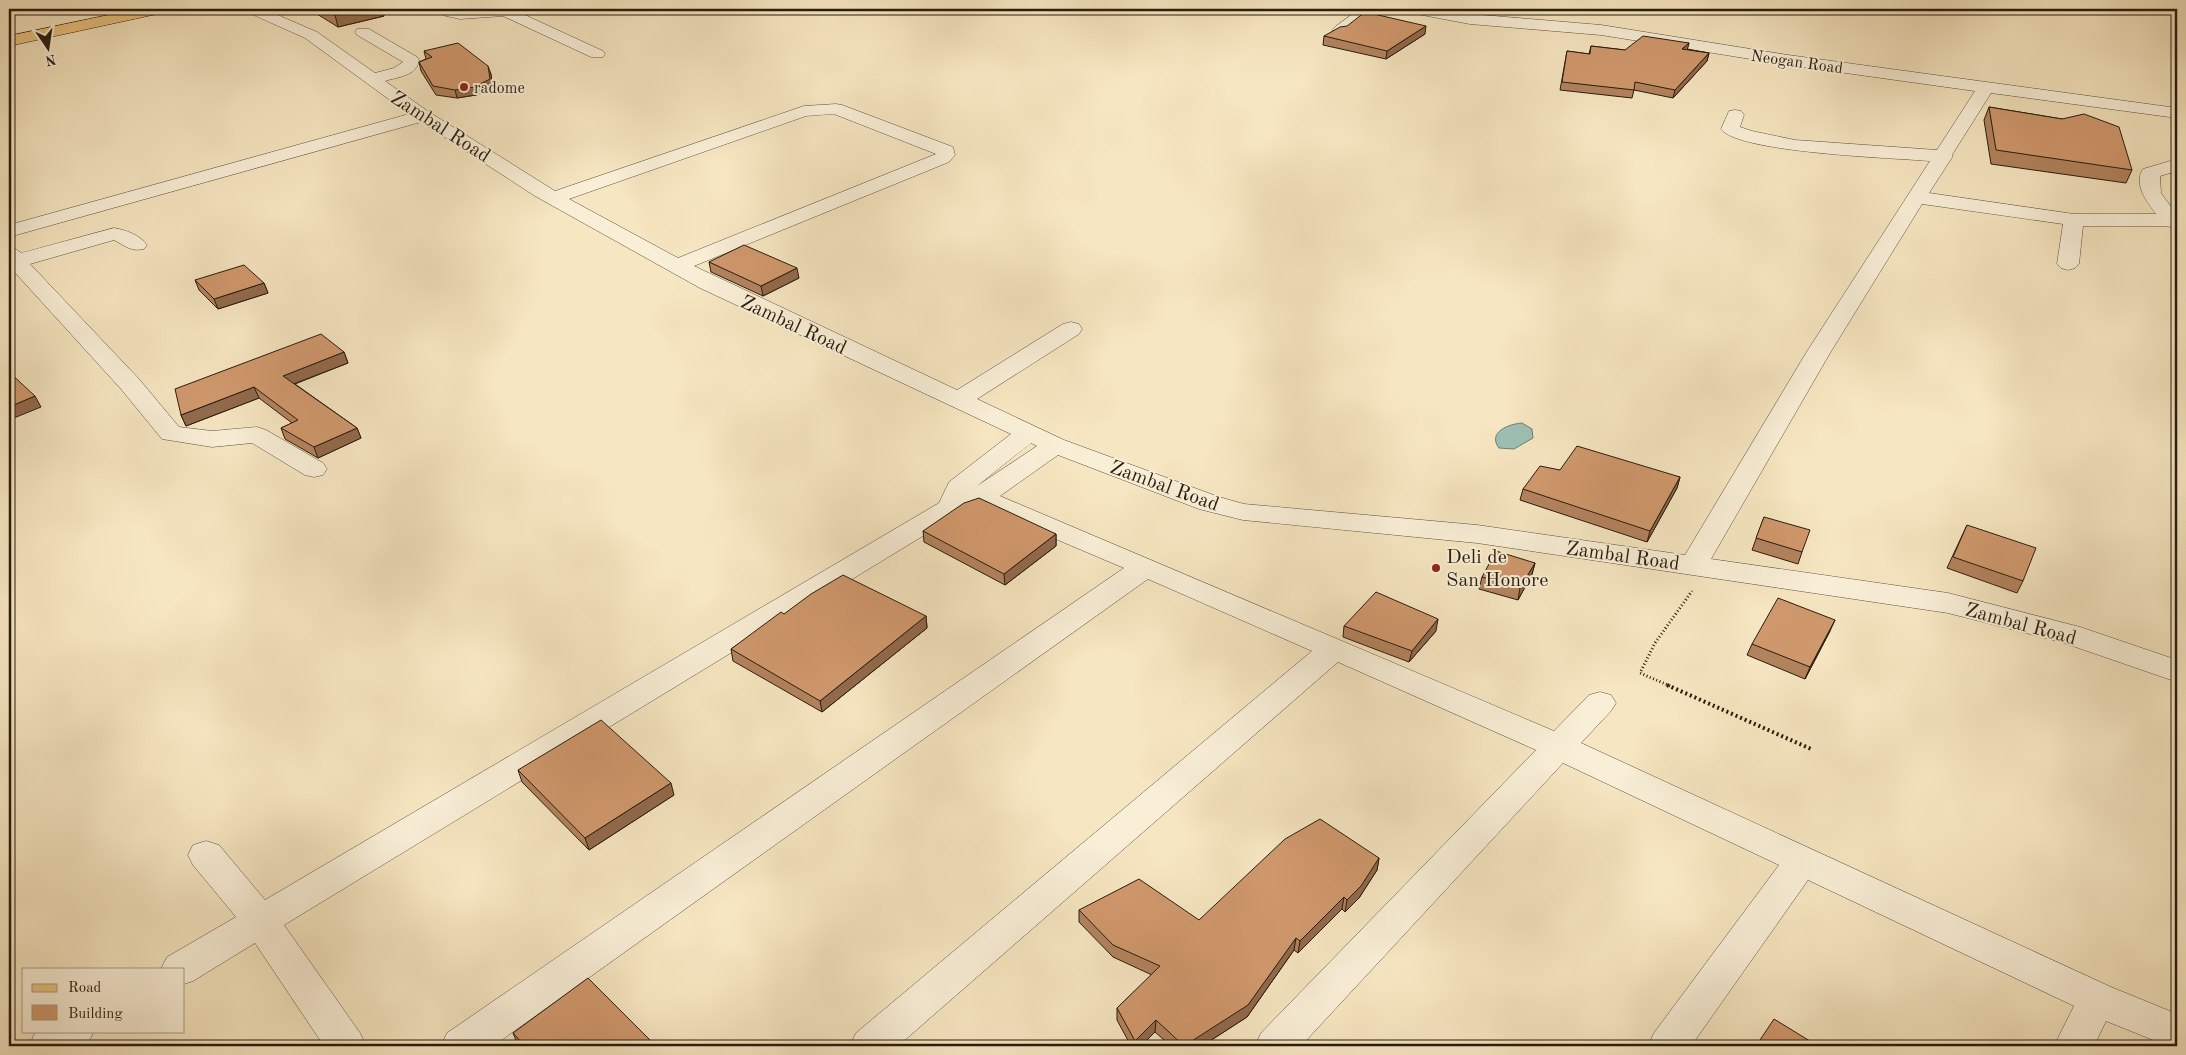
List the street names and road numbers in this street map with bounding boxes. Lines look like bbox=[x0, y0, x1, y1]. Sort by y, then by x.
street label: Neogan Road bbox=[1750, 49, 1844, 77]
street label: Zambal Road bbox=[386, 88, 493, 167]
street label: Zambal Road bbox=[737, 293, 849, 359]
street label: Zambal Road bbox=[1107, 458, 1222, 516]
street label: Zambal Road bbox=[1565, 539, 1681, 575]
street label: Zambal Road bbox=[1963, 600, 2078, 649]

